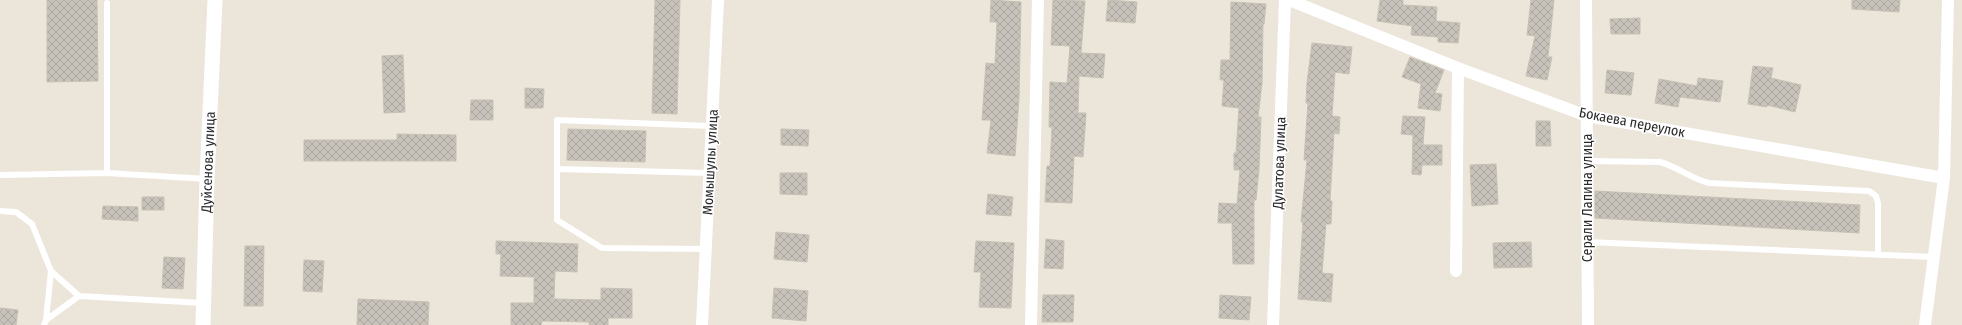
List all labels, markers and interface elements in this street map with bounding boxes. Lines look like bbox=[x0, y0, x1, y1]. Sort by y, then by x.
street label: Бокаева переулок bbox=[1577, 104, 1687, 141]
street label: Момышулы улица bbox=[699, 108, 722, 215]
street label: Дуйсенова улица bbox=[198, 111, 219, 214]
street label: Дулатова улица bbox=[1269, 116, 1290, 210]
street label: Серали Лапина улица bbox=[1579, 134, 1596, 262]

